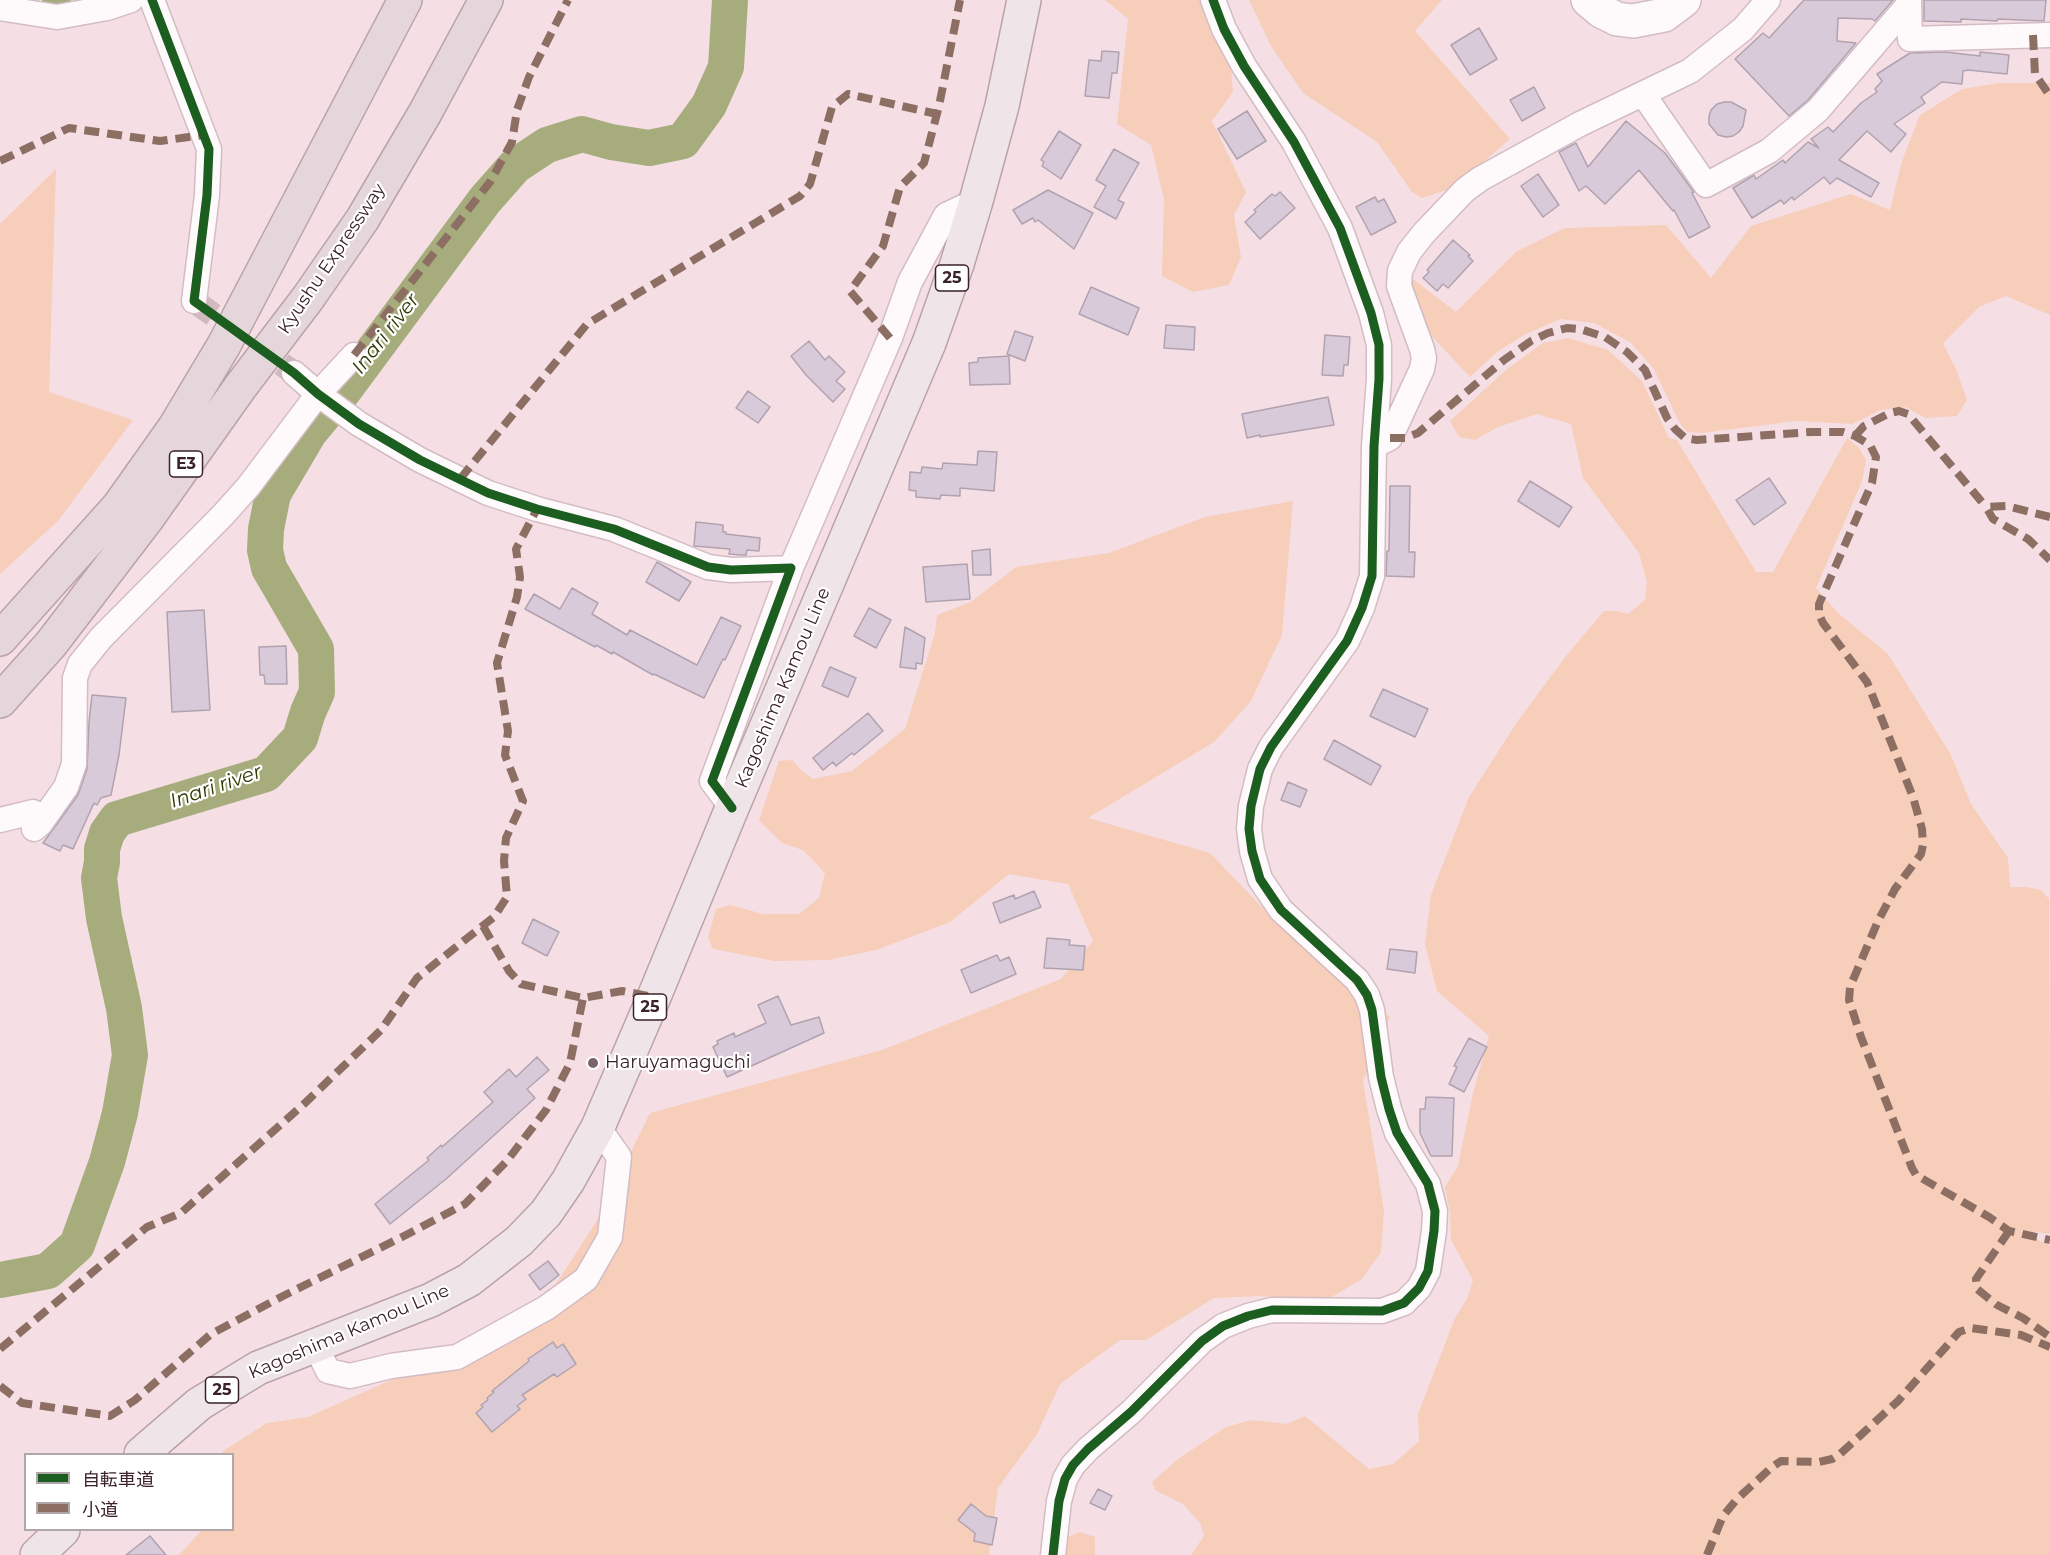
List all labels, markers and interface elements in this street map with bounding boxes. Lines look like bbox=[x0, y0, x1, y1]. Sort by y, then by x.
street label: Kyushu Expressway bbox=[274, 180, 390, 338]
road number: 25 bbox=[936, 265, 968, 291]
water label: Inari river bbox=[347, 289, 425, 379]
road number: E3 bbox=[170, 451, 202, 477]
street label: Kagoshima Kamou Line bbox=[731, 584, 835, 792]
water label: Inari river bbox=[167, 760, 265, 814]
road number: 25 bbox=[634, 994, 666, 1020]
place label: Haruyamaguchi bbox=[605, 1052, 751, 1074]
marker: Haruyamaguchi bbox=[586, 1056, 600, 1070]
street label: Kagoshima Kamou Line bbox=[245, 1280, 453, 1384]
road number: 25 bbox=[206, 1377, 238, 1403]
legend bbox=[24, 1453, 234, 1531]
text: 自転車道 bbox=[82, 1469, 154, 1491]
text: 小道 bbox=[82, 1499, 118, 1521]

